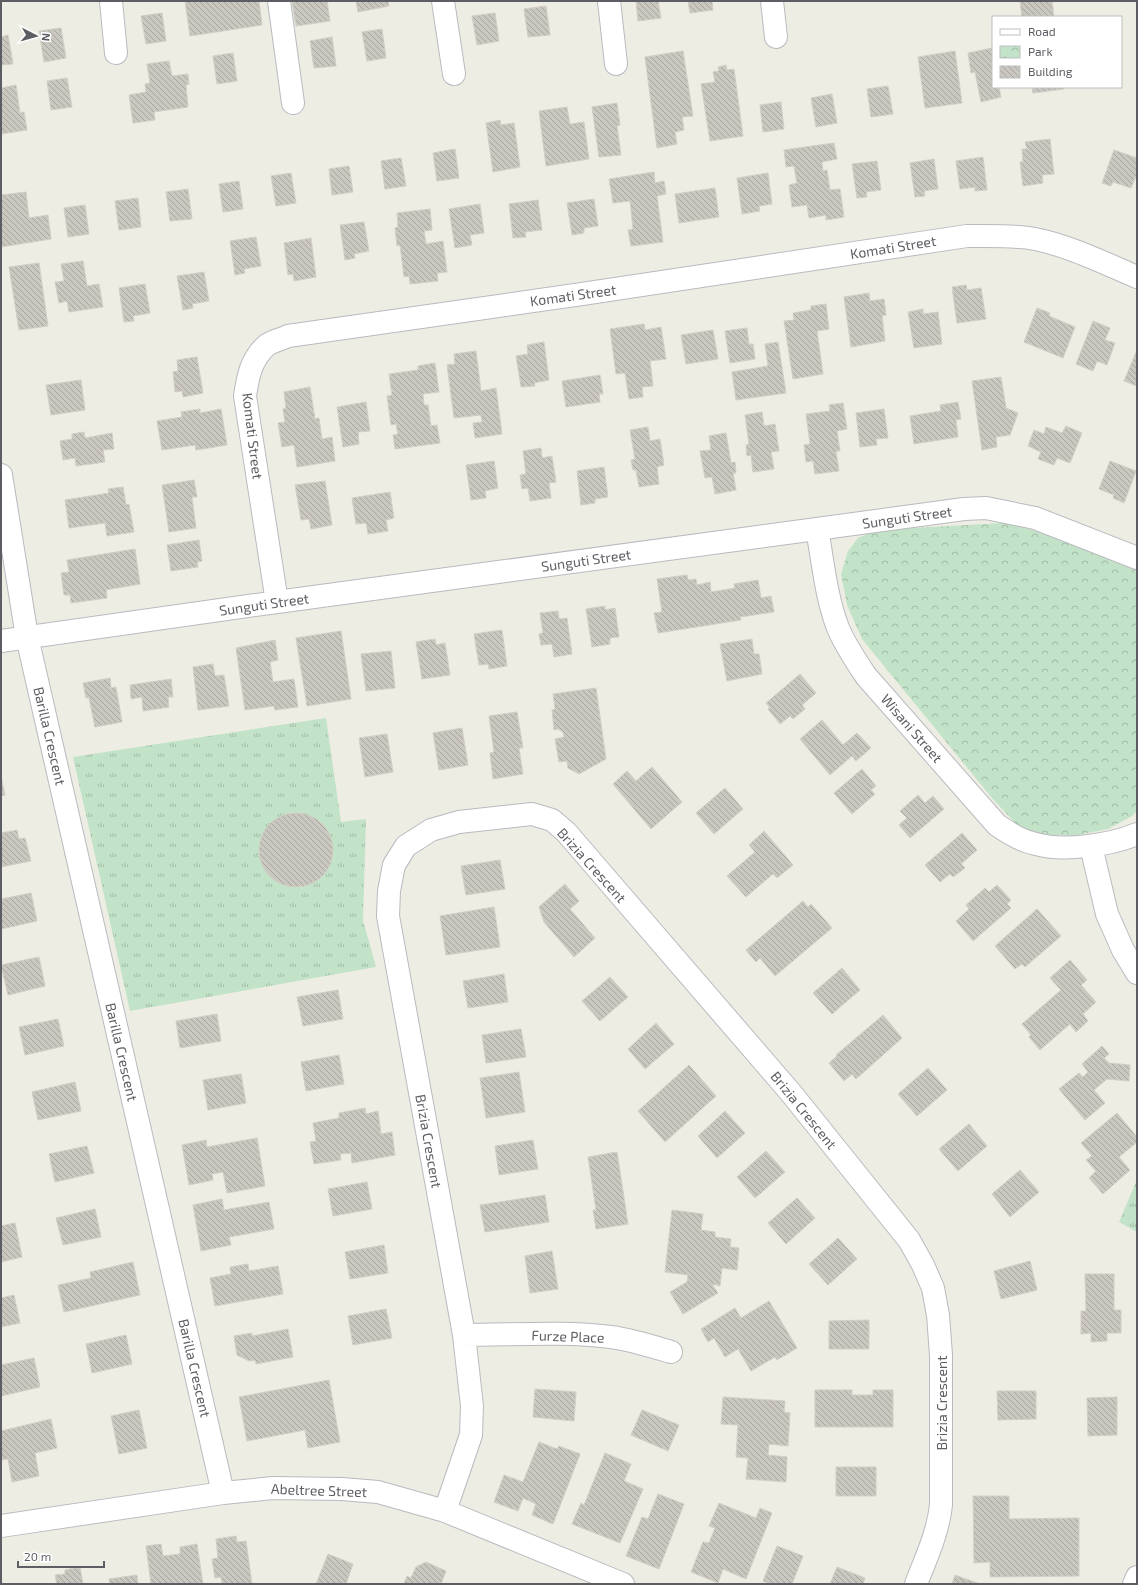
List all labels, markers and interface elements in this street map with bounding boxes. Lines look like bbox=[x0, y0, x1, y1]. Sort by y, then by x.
north arrow bbox=[16, 16, 56, 56]
legend bbox=[992, 16, 1122, 88]
text: Road bbox=[1028, 24, 1056, 38]
text: N bbox=[40, 32, 53, 42]
text: Park bbox=[1028, 44, 1053, 58]
text: Building bbox=[1028, 64, 1073, 78]
street label: Komati Street bbox=[849, 232, 937, 262]
street label: Komati Street bbox=[529, 281, 617, 309]
street label: Komati Street bbox=[239, 392, 267, 480]
street label: Sunguti Street bbox=[861, 502, 953, 532]
street label: Sunguti Street bbox=[540, 545, 632, 575]
street label: Sunguti Street bbox=[218, 589, 310, 619]
street label: Barilla Crescent bbox=[30, 685, 70, 787]
street label: Wisani Street bbox=[878, 690, 946, 766]
street label: Brizia Crescent bbox=[554, 824, 630, 906]
street label: Barilla Crescent bbox=[102, 1001, 142, 1103]
street label: Brizia Crescent bbox=[768, 1068, 840, 1152]
street label: Brizia Crescent bbox=[412, 1093, 446, 1189]
street label: Barilla Crescent bbox=[175, 1317, 215, 1419]
street label: Furze Place bbox=[531, 1326, 605, 1346]
street label: Brizia Crescent bbox=[933, 1356, 950, 1450]
street label: Abeltree Street bbox=[271, 1480, 367, 1500]
scale bar bbox=[18, 1543, 104, 1569]
text: 20 m bbox=[24, 1549, 51, 1563]

